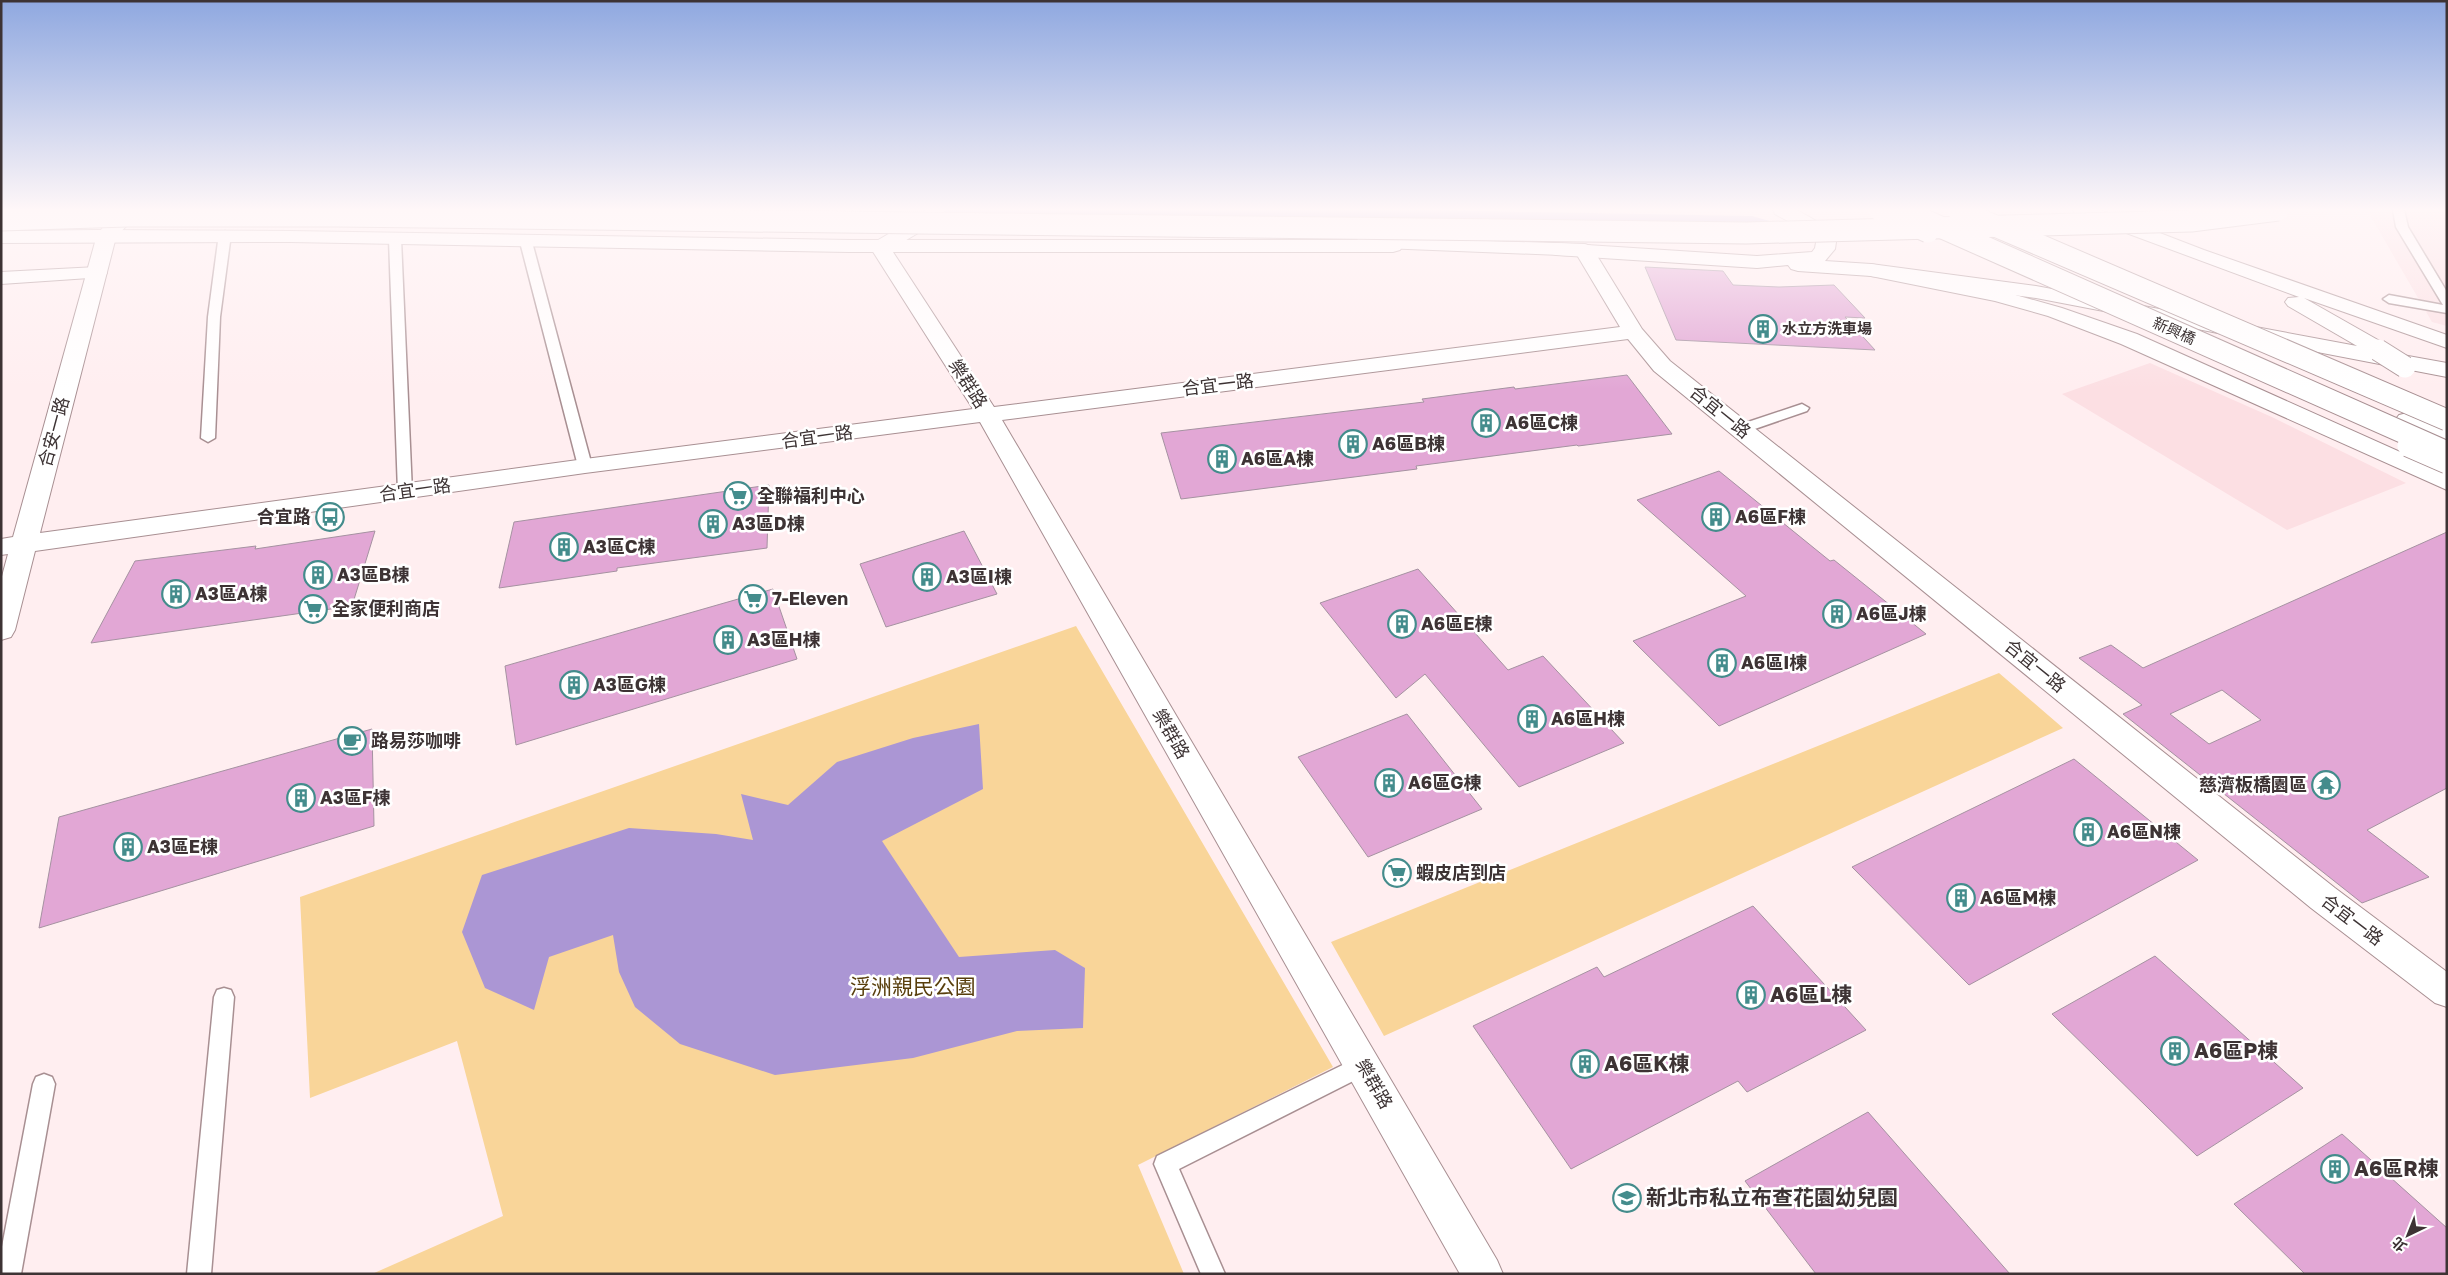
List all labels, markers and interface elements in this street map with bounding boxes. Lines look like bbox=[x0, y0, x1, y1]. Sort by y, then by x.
street label: 新興橋 bbox=[2150, 313, 2199, 347]
building icon: 水立方洗車場 bbox=[1748, 314, 1778, 344]
place label: 水立方洗車場 bbox=[1782, 319, 1872, 337]
street label: 樂群路 bbox=[945, 355, 993, 412]
street label: 合宜一路 bbox=[1181, 369, 1255, 399]
street label: 合宜一路 bbox=[1686, 380, 1756, 442]
street label: 合安一路 bbox=[33, 394, 73, 469]
building icon: A6區C棟 bbox=[1471, 408, 1501, 438]
place label: A6區C棟 bbox=[1505, 411, 1578, 433]
street label: 合宜一路 bbox=[780, 420, 854, 452]
building icon: A6區B棟 bbox=[1338, 429, 1368, 459]
place label: A6區B棟 bbox=[1372, 432, 1445, 454]
building icon: A6區A棟 bbox=[1207, 444, 1237, 474]
place label: A6區A棟 bbox=[1241, 447, 1314, 469]
street label: 合宜一路 bbox=[378, 473, 452, 505]
supermarket icon: 全聯福利中心 bbox=[723, 481, 753, 511]
place label: 全聯福利中心 bbox=[757, 484, 865, 506]
bus stop icon: 合宜路 bbox=[315, 502, 345, 532]
building icon: A6區F棟 bbox=[1701, 502, 1731, 532]
place label: 合宜路 bbox=[257, 505, 311, 527]
place label: A6區F棟 bbox=[1735, 505, 1806, 527]
building icon: A3區D棟 bbox=[698, 509, 728, 539]
place label: A3區D棟 bbox=[732, 512, 805, 534]
building icon: A3區C棟 bbox=[549, 532, 579, 562]
place label: A3區C棟 bbox=[583, 535, 656, 557]
building icon: A3區B棟 bbox=[303, 560, 333, 590]
building icon: A3區I棟 bbox=[912, 562, 942, 592]
place label: A3區B棟 bbox=[337, 563, 409, 585]
place label: A3區I棟 bbox=[946, 565, 1012, 587]
building icon: A3區A棟 bbox=[161, 579, 191, 609]
place label: A3區A棟 bbox=[195, 582, 268, 604]
supermarket icon: 7-Eleven bbox=[738, 584, 768, 614]
place label: 7-Eleven bbox=[772, 587, 848, 609]
supermarket icon: 全家便利商店 bbox=[298, 594, 328, 624]
place label: 全家便利商店 bbox=[332, 597, 440, 619]
building icon: A6區J棟 bbox=[1822, 599, 1852, 629]
place label: A6區J棟 bbox=[1856, 602, 1926, 624]
building icon: A6區E棟 bbox=[1387, 609, 1417, 639]
place label: A6區E棟 bbox=[1421, 612, 1492, 634]
building icon: A3區H棟 bbox=[713, 625, 743, 655]
place label: A3區H棟 bbox=[747, 628, 820, 650]
street label: 合宜一路 bbox=[2001, 634, 2071, 696]
building icon: A6區I棟 bbox=[1707, 648, 1737, 678]
place label: A6區I棟 bbox=[1741, 651, 1807, 673]
building icon: A3區G棟 bbox=[559, 670, 589, 700]
place label: A3區G棟 bbox=[593, 673, 666, 695]
building icon: A6區H棟 bbox=[1517, 704, 1547, 734]
street label: 樂群路 bbox=[1149, 705, 1195, 762]
place label: A6區H棟 bbox=[1551, 707, 1625, 729]
cafe icon: 路易莎咖啡 bbox=[337, 726, 367, 756]
place label: 路易莎咖啡 bbox=[371, 729, 461, 751]
building icon: A6區G棟 bbox=[1374, 768, 1404, 798]
temple icon: 慈濟板橋園區 bbox=[2311, 770, 2341, 800]
place label: A6區G棟 bbox=[1408, 771, 1481, 793]
place label: 慈濟板橋園區 bbox=[2199, 773, 2307, 795]
building icon: A3區F棟 bbox=[286, 783, 316, 813]
place label: A3區F棟 bbox=[320, 786, 390, 808]
building icon: A6區N棟 bbox=[2073, 817, 2103, 847]
place label: A6區N棟 bbox=[2107, 820, 2181, 842]
building icon: A3區E棟 bbox=[113, 832, 143, 862]
place label: A3區E棟 bbox=[147, 835, 218, 857]
supermarket icon: 蝦皮店到店 bbox=[1382, 858, 1412, 888]
place label: 蝦皮店到店 bbox=[1416, 861, 1506, 883]
building icon: A6區M棟 bbox=[1946, 883, 1976, 913]
place label: A6區M棟 bbox=[1980, 886, 2056, 908]
street label: 合宜一路 bbox=[2317, 889, 2388, 950]
park label: 浮洲親民公園 bbox=[850, 973, 976, 999]
building icon: A6區L棟 bbox=[1736, 980, 1766, 1010]
place label: A6區L棟 bbox=[1770, 981, 1852, 1007]
building icon: A6區P棟 bbox=[2160, 1036, 2190, 1066]
place label: A6區P棟 bbox=[2194, 1037, 2278, 1063]
building icon: A6區K棟 bbox=[1570, 1049, 1600, 1079]
place label: A6區K棟 bbox=[1604, 1050, 1689, 1076]
street label: 樂群路 bbox=[1352, 1055, 1398, 1112]
building icon: A6區R棟 bbox=[2320, 1154, 2350, 1184]
place label: A6區R棟 bbox=[2354, 1155, 2439, 1181]
school or university icon: 新北市私立布查花園幼兒園 bbox=[1612, 1183, 1642, 1213]
place label: 新北市私立布查花園幼兒園 bbox=[1646, 1184, 1898, 1210]
north arrow bbox=[2383, 1210, 2433, 1260]
text: 北 bbox=[2388, 1234, 2410, 1256]

